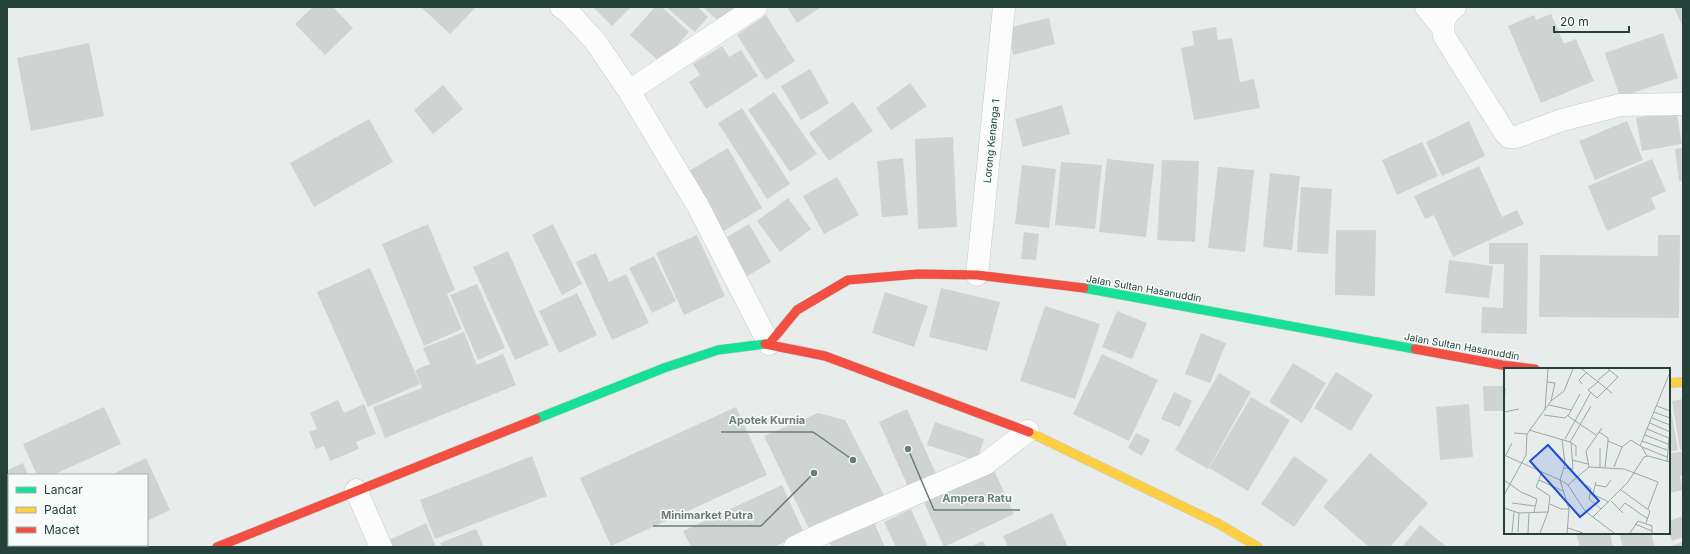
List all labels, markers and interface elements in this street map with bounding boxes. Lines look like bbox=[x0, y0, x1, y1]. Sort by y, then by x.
scale bar bbox=[1554, 8, 1629, 34]
text: 20 m bbox=[1560, 14, 1589, 29]
street label: Lorong Kenanga 1 bbox=[981, 98, 1001, 184]
street label: Jalan Sultan Hasanuddin bbox=[1085, 272, 1203, 304]
street label: Jalan Sultan Hasanuddin bbox=[1403, 330, 1521, 362]
inset map bbox=[1504, 368, 1670, 534]
callout: Apotek Kurnia bbox=[721, 409, 813, 432]
text: Apotek Kurnia bbox=[729, 413, 805, 427]
legend bbox=[8, 474, 148, 546]
text: Lancar bbox=[44, 482, 83, 497]
callout: Ampera Ratu bbox=[934, 487, 1020, 510]
text: Ampera Ratu bbox=[942, 491, 1012, 505]
text: Padat bbox=[44, 502, 76, 517]
callout: Minimarket Putra bbox=[653, 503, 761, 526]
text: Minimarket Putra bbox=[661, 508, 753, 522]
text: Macet bbox=[44, 522, 79, 537]

